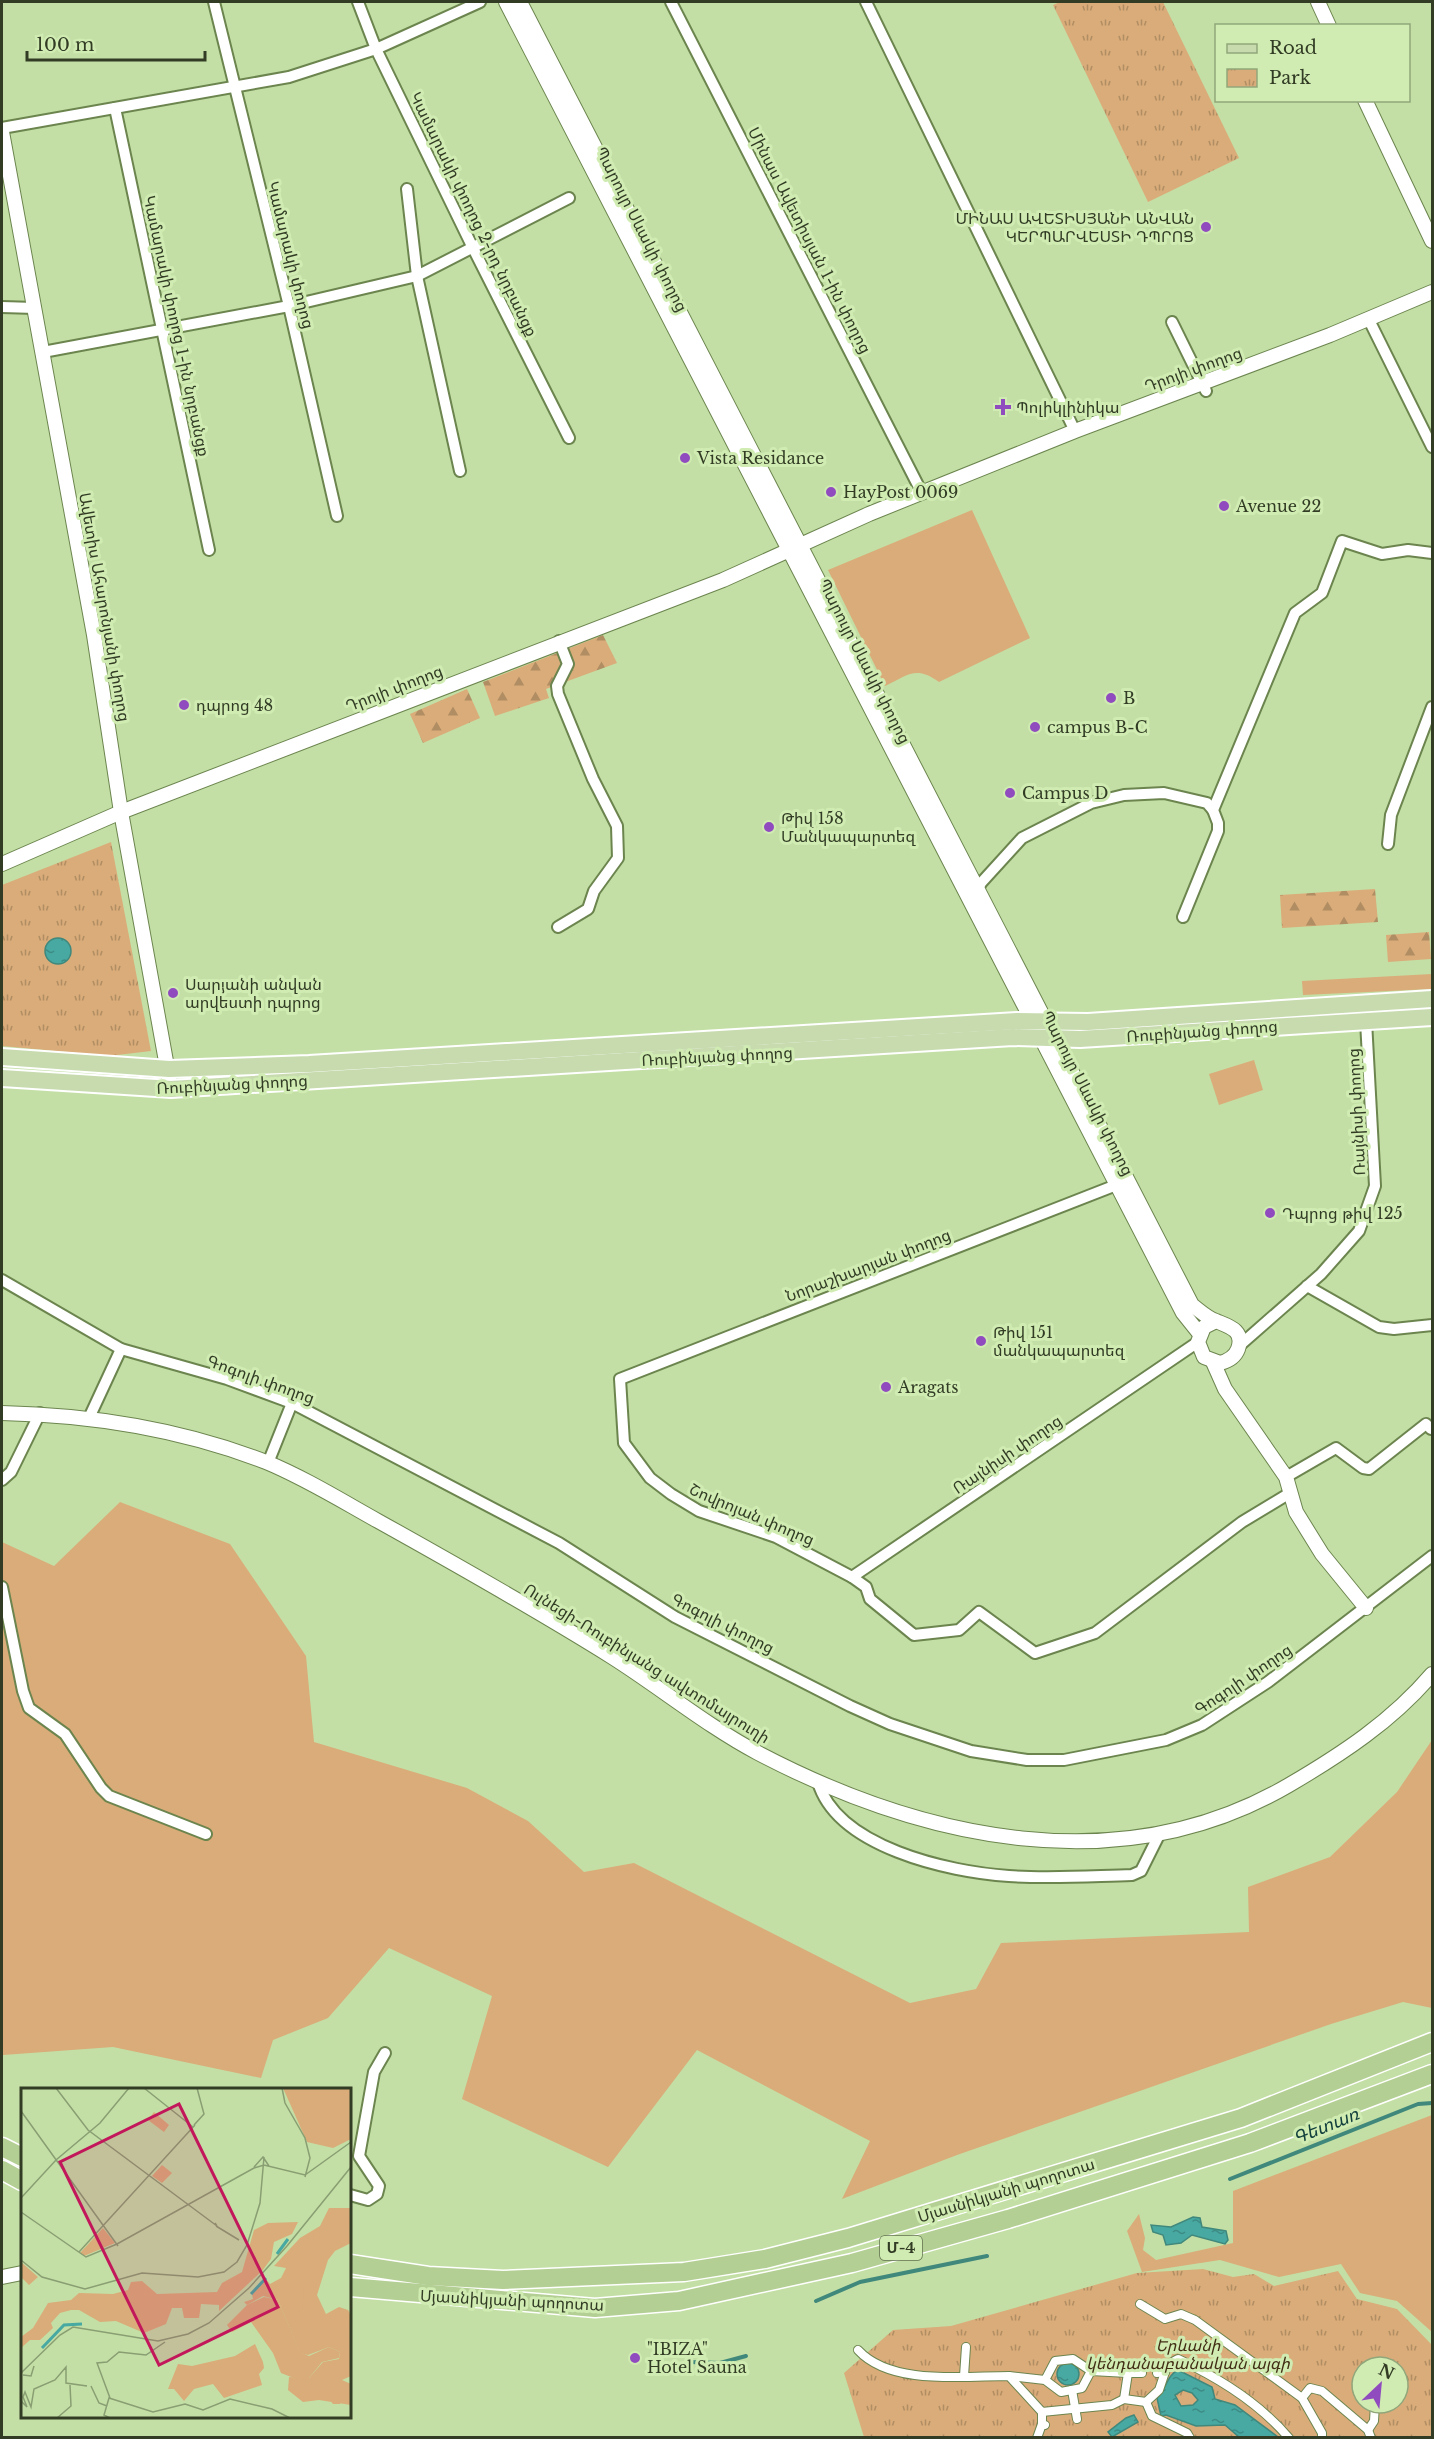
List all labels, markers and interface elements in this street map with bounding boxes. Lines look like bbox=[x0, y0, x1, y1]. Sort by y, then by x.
scale bar bbox=[27, 24, 206, 62]
legend bbox=[1215, 24, 1410, 102]
text: 100 m bbox=[36, 34, 94, 56]
text: Road bbox=[1269, 37, 1317, 59]
text: Park bbox=[1269, 67, 1311, 89]
street label: Կամարակի փողոց 2-րդ նրբանցք bbox=[406, 88, 542, 340]
street label: Մինաս Ավետիսյան 1-ին փողոց bbox=[744, 123, 876, 357]
street label: Պարույր Սևակի փողոց bbox=[592, 143, 692, 315]
street label: Կամարակի փողոց bbox=[263, 179, 319, 331]
street label: Կամարակի փողոց 1-ին նրբանցք bbox=[140, 194, 214, 458]
place label: ՄԻՆԱՍ ԱՎԵՏԻՍՅԱՆԻ ԱՆՎԱՆ ԿԵՐՊԱՐՎԵՍՏԻ ԴՊՐՈՑ bbox=[956, 208, 1194, 246]
marker: ՄԻՆԱՍ ԱՎԵՏԻՍՅԱՆԻ ԱՆՎԱՆ ԿԵՐՊԱՐՎԵՍՏԻ ԴՊՐՈՑ bbox=[1199, 220, 1213, 234]
street label: Դրոյի փողոց bbox=[1141, 342, 1245, 396]
place label: Պոլիկլինիկա bbox=[1016, 397, 1120, 417]
marker: Պոլիկլինիկա bbox=[994, 398, 1012, 416]
place label: Vista Residance bbox=[696, 448, 824, 468]
marker: Vista Residance bbox=[678, 451, 692, 465]
place label: HayPost 0069 bbox=[843, 482, 958, 502]
marker: HayPost 0069 bbox=[824, 485, 838, 499]
street label: Ավետիս Ահարոնյանի փողոց bbox=[75, 491, 135, 723]
place label: Avenue 22 bbox=[1235, 496, 1321, 516]
marker: Avenue 22 bbox=[1217, 499, 1231, 513]
street label: Պարույր Սևակի փողոց bbox=[815, 575, 915, 747]
street label: Դրոյի փողոց bbox=[343, 660, 445, 716]
place label: B bbox=[1123, 688, 1135, 708]
marker: B bbox=[1104, 691, 1118, 705]
place label: դպրոց 48 bbox=[196, 695, 273, 715]
marker: դպրոց 48 bbox=[177, 698, 191, 712]
place label: campus B-C bbox=[1047, 717, 1148, 737]
marker: campus B-C bbox=[1028, 720, 1042, 734]
place label: Campus D bbox=[1022, 783, 1108, 803]
marker: Campus D bbox=[1003, 786, 1017, 800]
place label: Թիվ 158 Մանկապարտեզ bbox=[781, 808, 916, 846]
marker: Թիվ 158 Մանկապարտեզ bbox=[762, 820, 776, 834]
place label: Սարյանի անվան արվեստի դպրոց bbox=[185, 974, 322, 1012]
marker: Սարյանի անվան արվեստի դպրոց bbox=[166, 986, 180, 1000]
street label: Պարույր Սևակի փողոց bbox=[1038, 1007, 1138, 1179]
street label: Ռուբինյանց փողոց bbox=[1126, 1016, 1278, 1046]
street label: Ռուբինյանց փողոց bbox=[641, 1042, 793, 1070]
street label: Ռայնիսի փողոց bbox=[1343, 1048, 1369, 1176]
street label: Ռուբինյանց փողոց bbox=[156, 1070, 308, 1098]
place label: Դպրոց թիվ 125 bbox=[1282, 1203, 1403, 1223]
marker: Դպրոց թիվ 125 bbox=[1263, 1206, 1277, 1220]
street label: Նորաշխարյան փողոց bbox=[783, 1224, 953, 1306]
place label: Թիվ 151 մանկապարտեզ bbox=[993, 1322, 1126, 1360]
marker: Թիվ 151 մանկապարտեզ bbox=[974, 1334, 988, 1348]
street label: Գոգոլի փողոց bbox=[204, 1350, 318, 1408]
place label: Aragats bbox=[897, 1377, 959, 1397]
marker: Aragats bbox=[879, 1380, 893, 1394]
street label: Ռայնիսի փողոց bbox=[949, 1410, 1065, 1498]
street label: Շովրոյան փողոց bbox=[686, 1479, 818, 1549]
street label: Ուլնեցի-Ռուբինյանց ավտոմայրուղի bbox=[520, 1579, 774, 1747]
street label: Գոգոլի փողոց bbox=[668, 1588, 778, 1658]
street label: Գոգոլի փողոց bbox=[1191, 1639, 1295, 1719]
inset map bbox=[21, 2088, 351, 2418]
water label: Գետառ bbox=[1290, 2103, 1363, 2149]
street label: Մյասնիկյանի պողոտա bbox=[915, 2154, 1097, 2226]
road number: Մ-4 bbox=[880, 2236, 922, 2260]
street label: Մյասնիկյանի պողոտա bbox=[420, 2285, 604, 2315]
park label: Երևանի կենդանաբանական այգի bbox=[1086, 2335, 1290, 2373]
place label: "IBIZA" Hotel Sauna bbox=[647, 2339, 747, 2377]
marker: "IBIZA" Hotel Sauna bbox=[628, 2351, 642, 2365]
north arrow bbox=[1350, 2355, 1410, 2415]
text: N bbox=[1375, 2359, 1398, 2384]

